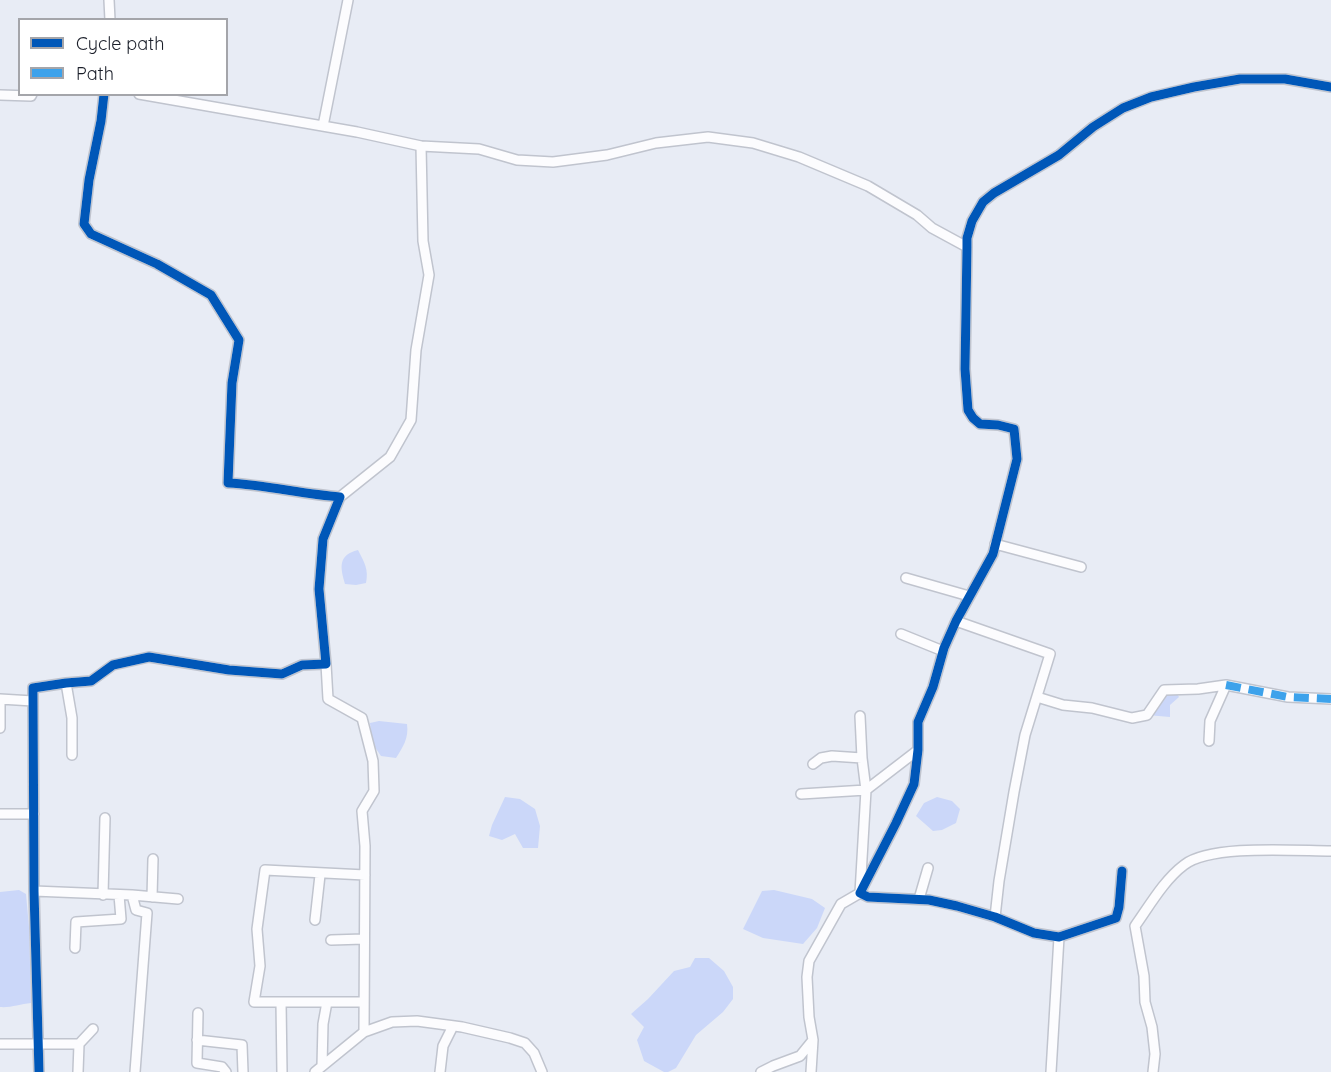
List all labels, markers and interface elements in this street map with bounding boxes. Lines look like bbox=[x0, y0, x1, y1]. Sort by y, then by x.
legend bbox=[18, 18, 228, 96]
text: Cycle path bbox=[76, 32, 164, 55]
text: Path bbox=[76, 62, 114, 85]

